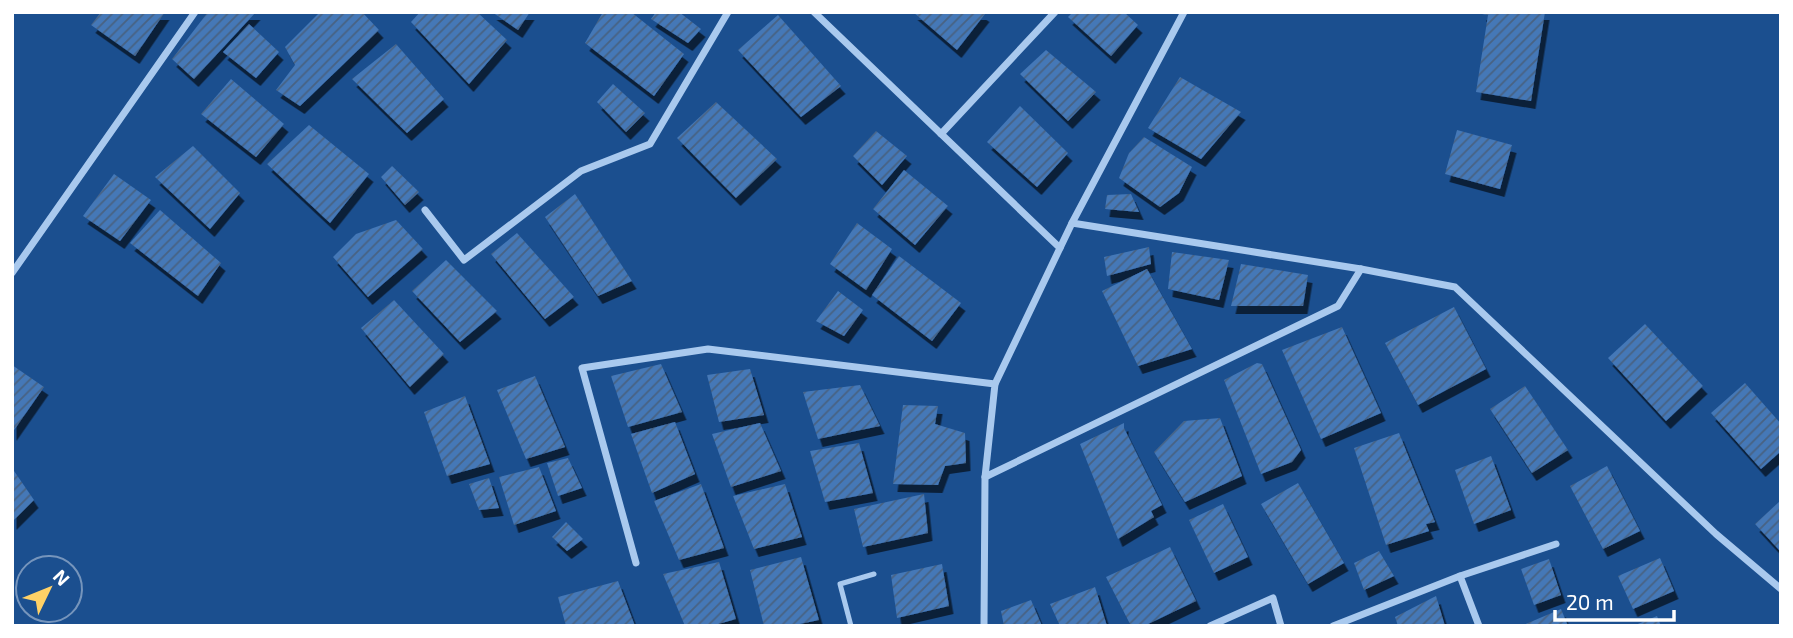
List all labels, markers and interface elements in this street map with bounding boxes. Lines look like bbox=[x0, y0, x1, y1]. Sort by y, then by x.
north arrow bbox=[14, 554, 84, 624]
text: N bbox=[49, 564, 75, 590]
scale bar bbox=[1555, 578, 1674, 622]
text: 20 m bbox=[1566, 589, 1614, 614]

